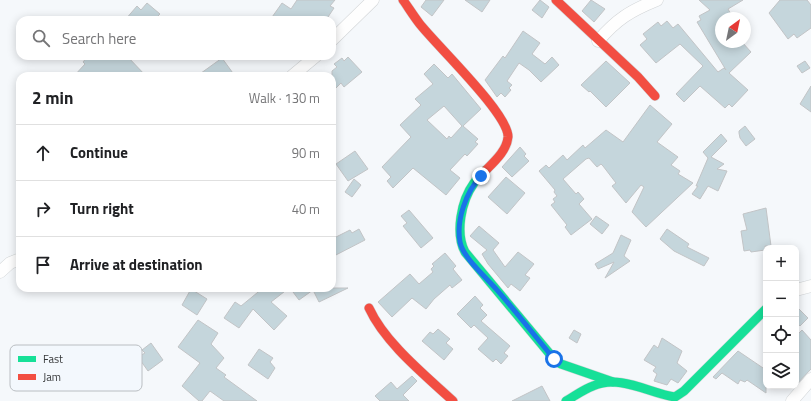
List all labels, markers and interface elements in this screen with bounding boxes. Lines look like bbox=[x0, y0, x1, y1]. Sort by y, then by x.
north arrow bbox=[715, 12, 751, 48]
search box bbox=[16, 16, 336, 60]
icon: search bbox=[30, 27, 52, 49]
text: Search here bbox=[62, 27, 136, 50]
text: 2 min bbox=[32, 85, 73, 111]
text: Walk · 130 m bbox=[249, 88, 320, 108]
text: Continue bbox=[70, 141, 128, 164]
icon: ahead bbox=[32, 142, 54, 164]
text: 90 m bbox=[292, 143, 320, 163]
route end bbox=[472, 167, 490, 185]
text: Turn right bbox=[70, 197, 134, 220]
icon: right bbox=[32, 198, 54, 220]
text: 40 m bbox=[292, 199, 320, 219]
map controls bbox=[763, 245, 799, 389]
button: + bbox=[763, 245, 799, 281]
text: Arrive at destination bbox=[70, 253, 203, 276]
icon: arrive bbox=[32, 254, 54, 276]
button: − bbox=[763, 281, 799, 317]
button: locate bbox=[763, 317, 799, 353]
legend bbox=[10, 345, 142, 391]
route start bbox=[545, 350, 563, 368]
text: Fast bbox=[43, 351, 63, 367]
button: layers bbox=[763, 353, 799, 389]
text: Jam bbox=[43, 369, 61, 385]

